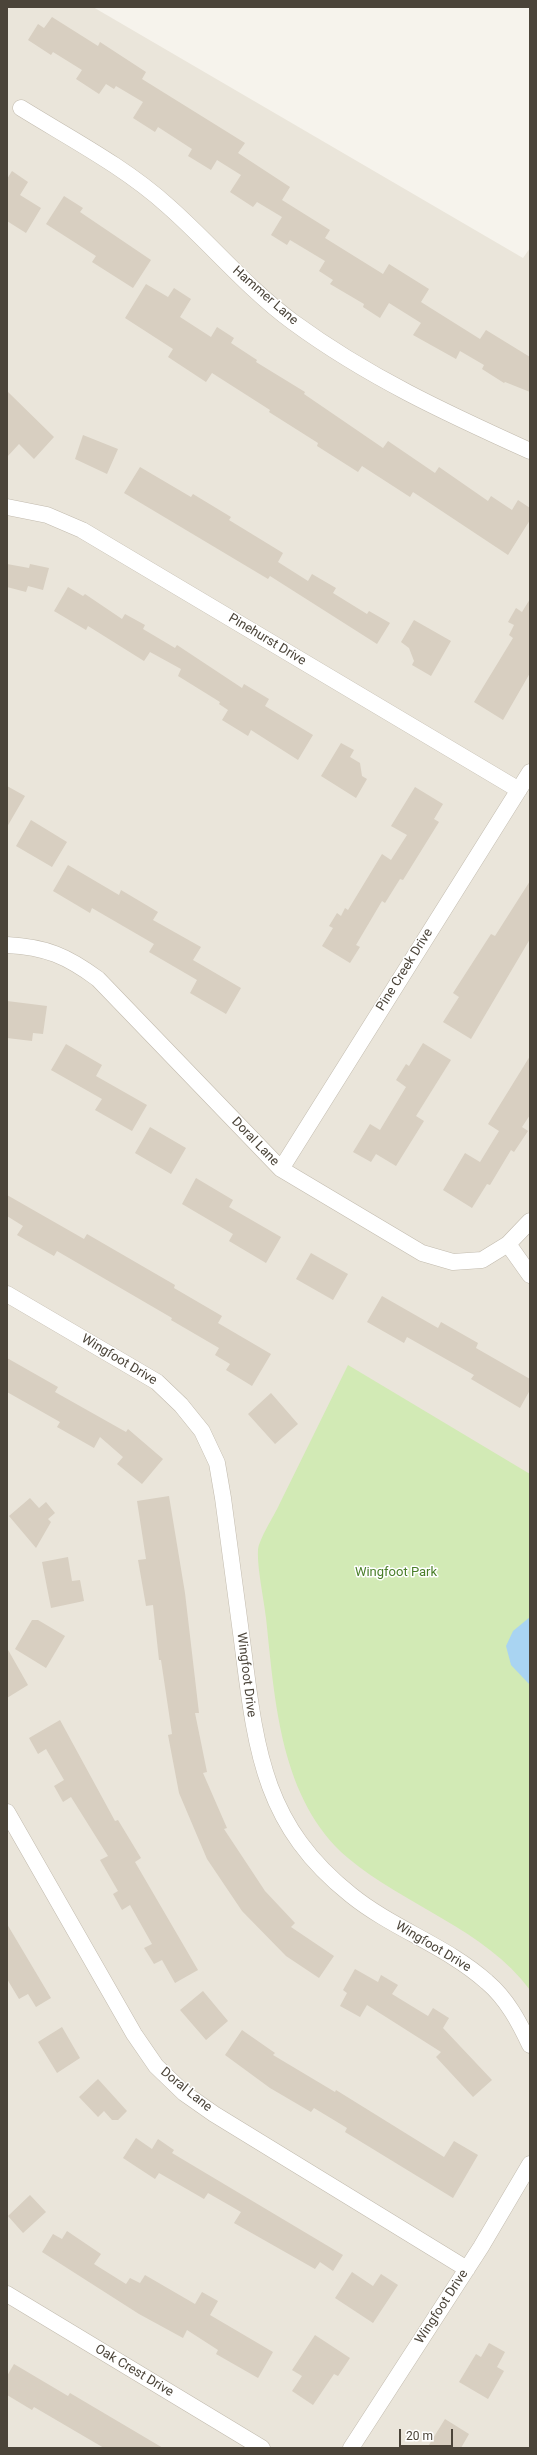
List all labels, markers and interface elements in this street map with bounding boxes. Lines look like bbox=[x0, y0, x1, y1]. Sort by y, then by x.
street label: Hammer Lane bbox=[229, 263, 301, 329]
street label: Pinehurst Drive bbox=[225, 611, 309, 669]
street label: Pine Creek Drive bbox=[373, 926, 437, 1014]
street label: Doral Lane bbox=[228, 1114, 282, 1170]
street label: Wingfoot Drive bbox=[78, 1331, 160, 1389]
park label: Wingfoot Park bbox=[355, 1565, 437, 1581]
street label: Wingfoot Drive bbox=[233, 1632, 259, 1718]
street label: Wingfoot Drive bbox=[392, 1918, 474, 1976]
street label: Doral Lane bbox=[157, 2065, 215, 2115]
street label: Wingfoot Drive bbox=[412, 2267, 472, 2347]
street label: Oak Crest Drive bbox=[92, 2341, 176, 2401]
scale bar bbox=[401, 2421, 455, 2447]
text: 20 m bbox=[406, 2429, 433, 2443]

